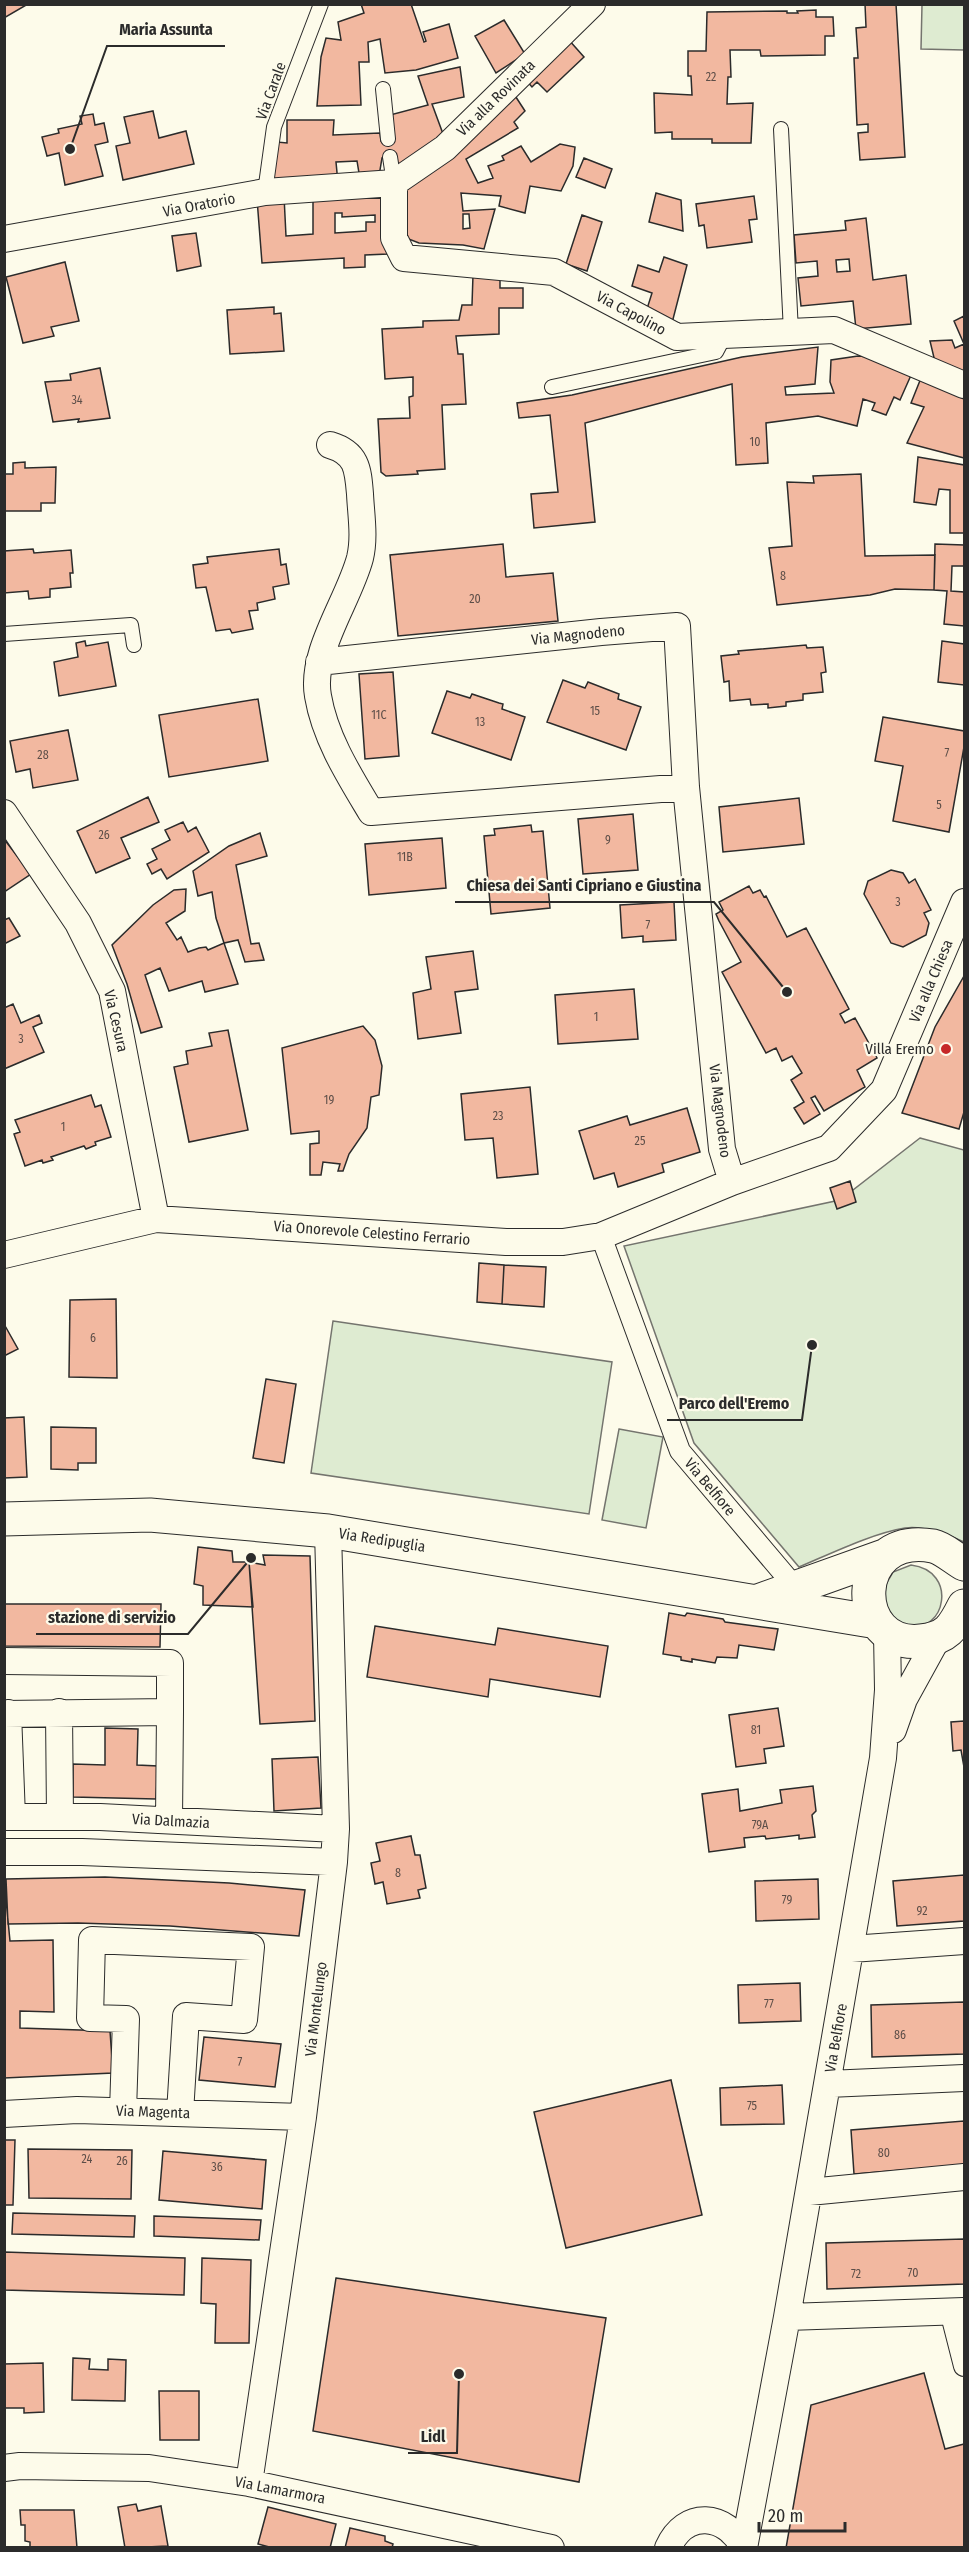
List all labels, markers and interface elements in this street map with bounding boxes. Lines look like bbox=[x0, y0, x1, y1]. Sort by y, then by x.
callout: Maria Assunta bbox=[107, 12, 225, 46]
text: Maria Assunta bbox=[119, 20, 213, 39]
street label: Via alla Rovinata bbox=[453, 56, 539, 140]
street label: Via Carale bbox=[252, 60, 290, 122]
house number: 22 bbox=[706, 70, 716, 84]
street label: Via Oratorio bbox=[161, 189, 237, 221]
street label: Via Capolino bbox=[593, 287, 669, 339]
house number: 34 bbox=[71, 393, 83, 407]
house number: 10 bbox=[750, 435, 760, 449]
house number: 8 bbox=[780, 569, 786, 583]
house number: 20 bbox=[469, 592, 481, 606]
street label: Via Magnodeno bbox=[530, 621, 626, 649]
house number: 15 bbox=[590, 704, 601, 718]
house number: 11C bbox=[371, 708, 387, 722]
house number: 13 bbox=[475, 715, 485, 729]
house number: 7 bbox=[945, 746, 950, 760]
house number: 28 bbox=[37, 748, 49, 762]
house number: 5 bbox=[936, 798, 942, 812]
house number: 26 bbox=[98, 828, 110, 842]
house number: 9 bbox=[605, 833, 611, 847]
house number: 11B bbox=[397, 850, 413, 864]
callout: Chiesa dei Santi Cipriano e Giustina bbox=[455, 868, 714, 902]
text: Chiesa dei Santi Cipriano e Giustina bbox=[467, 876, 702, 895]
house number: 3 bbox=[895, 895, 901, 909]
house number: 7 bbox=[646, 918, 651, 932]
street label: Via alla Chiesa bbox=[905, 937, 957, 1025]
street label: Via Cesura bbox=[100, 988, 132, 1054]
house number: 1 bbox=[594, 1010, 598, 1024]
house number: 3 bbox=[18, 1032, 24, 1046]
place label: Villa Eremo bbox=[865, 1040, 934, 1058]
marker: Villa Eremo bbox=[939, 1042, 953, 1056]
street label: Via Magnodeno bbox=[705, 1063, 735, 1159]
house number: 19 bbox=[324, 1093, 334, 1107]
house number: 23 bbox=[493, 1109, 503, 1123]
house number: 1 bbox=[61, 1120, 65, 1134]
house number: 25 bbox=[635, 1134, 646, 1148]
street label: Via Onorevole Celestino Ferrario bbox=[273, 1217, 471, 1249]
house number: 6 bbox=[90, 1331, 96, 1345]
callout: Parco dell'Eremo bbox=[667, 1386, 802, 1420]
text: Parco dell'Eremo bbox=[679, 1394, 790, 1413]
street label: Via Belfiore bbox=[681, 1454, 739, 1520]
street label: Via Redipuglia bbox=[337, 1524, 427, 1556]
callout: stazione di servizio bbox=[36, 1600, 188, 1634]
text: stazione di servizio bbox=[48, 1608, 176, 1627]
house number: 81 bbox=[751, 1723, 761, 1737]
street label: Via Dalmazia bbox=[132, 1810, 210, 1832]
house number: 79A bbox=[752, 1818, 769, 1832]
house number: 8 bbox=[395, 1866, 401, 1880]
house number: 79 bbox=[782, 1893, 792, 1907]
house number: 92 bbox=[917, 1904, 927, 1918]
street label: Via Montelungo bbox=[301, 1961, 331, 2057]
house number: 77 bbox=[764, 1997, 774, 2011]
street label: Via Belfiore bbox=[821, 2002, 851, 2074]
house number: 86 bbox=[894, 2028, 906, 2042]
house number: 7 bbox=[238, 2055, 243, 2069]
house number: 75 bbox=[747, 2099, 758, 2113]
street label: Via Magenta bbox=[115, 2102, 191, 2122]
house number: 80 bbox=[878, 2146, 890, 2160]
house number: 24 bbox=[82, 2152, 93, 2166]
house number: 26 bbox=[116, 2154, 128, 2168]
house number: 36 bbox=[211, 2160, 223, 2174]
house number: 70 bbox=[908, 2266, 918, 2280]
house number: 72 bbox=[851, 2267, 861, 2281]
callout: Lidl bbox=[408, 2419, 457, 2453]
text: Lidl bbox=[421, 2427, 446, 2446]
street label: Via Lamarmora bbox=[233, 2472, 327, 2508]
scale bar bbox=[759, 2495, 844, 2533]
text: 20 m bbox=[768, 2505, 803, 2527]

